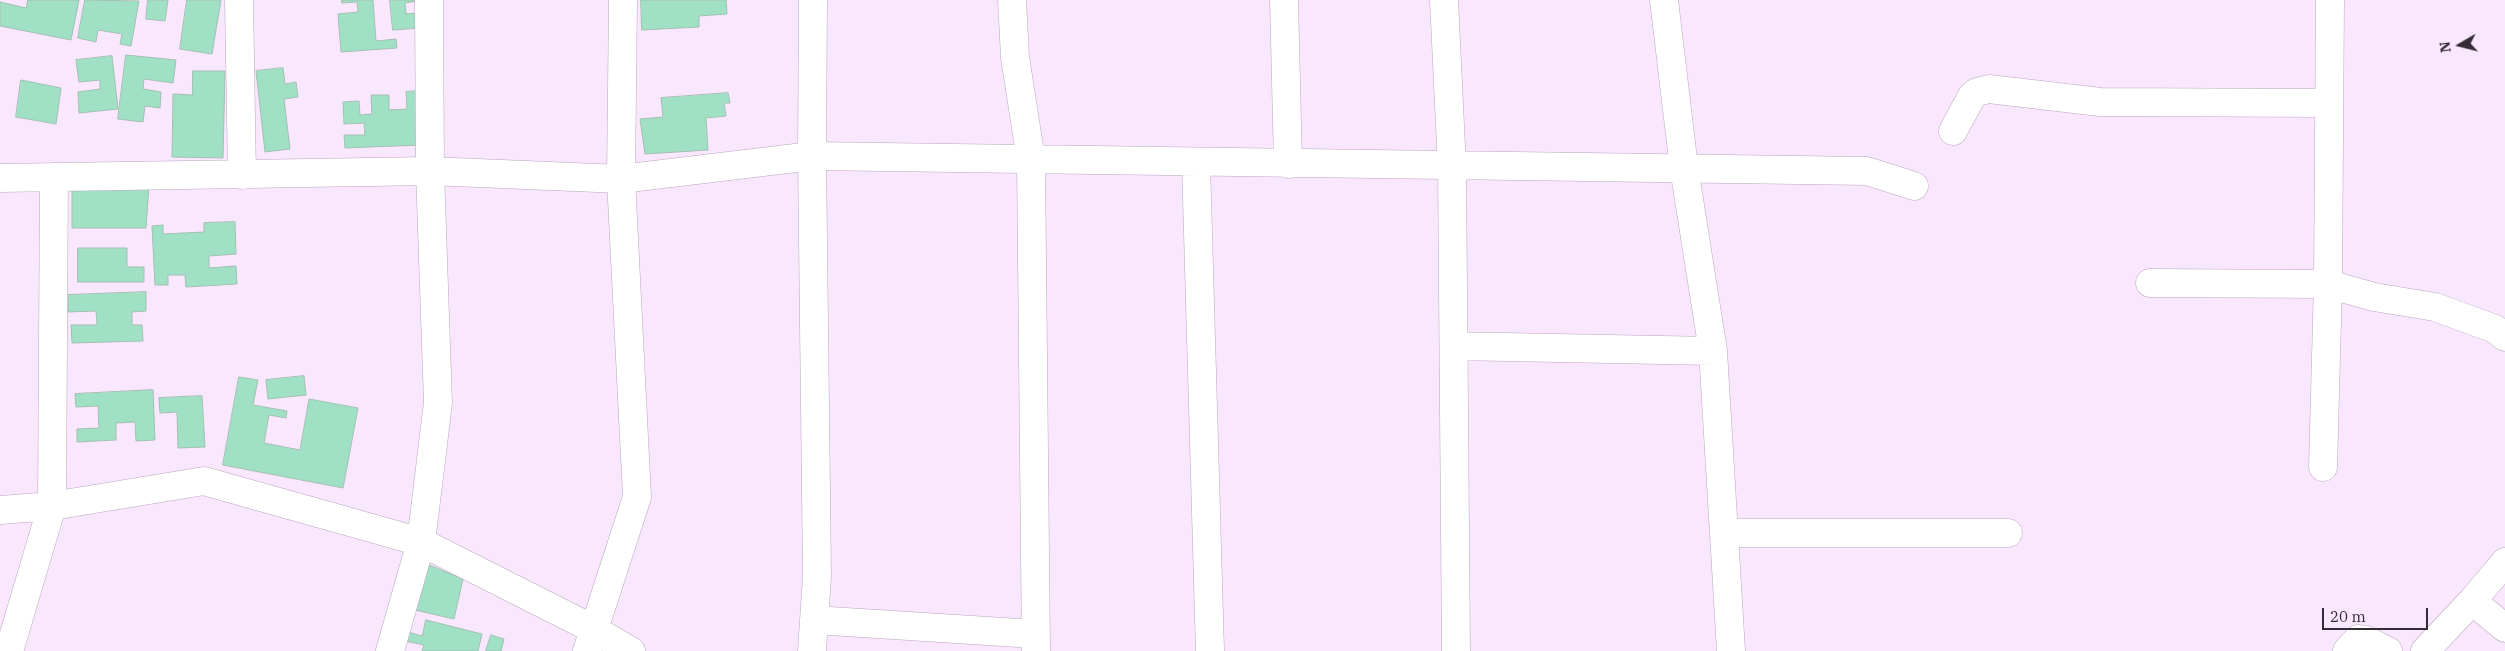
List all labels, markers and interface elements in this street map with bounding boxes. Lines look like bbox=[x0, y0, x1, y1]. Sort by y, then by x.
north arrow bbox=[2435, 20, 2485, 70]
text: N bbox=[2435, 40, 2455, 54]
scale bar bbox=[2325, 598, 2431, 630]
text: 20 m bbox=[2330, 607, 2366, 626]

